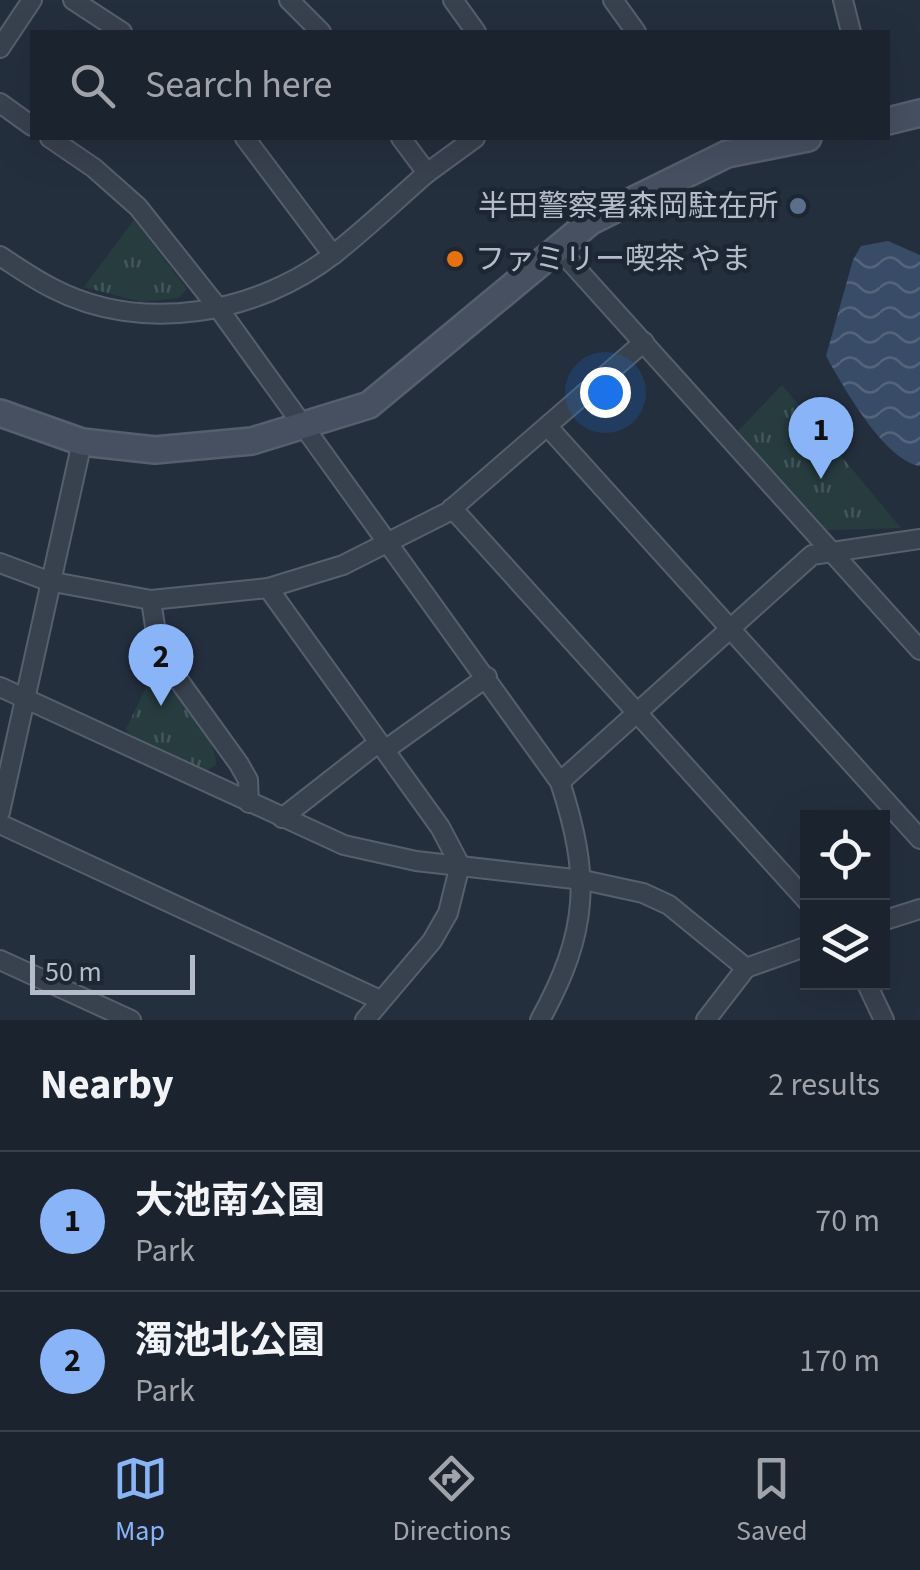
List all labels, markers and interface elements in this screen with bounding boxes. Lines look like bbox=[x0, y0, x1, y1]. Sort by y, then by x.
search box bbox=[30, 30, 890, 140]
icon: search bbox=[65, 58, 120, 113]
text: Search here bbox=[145, 58, 332, 112]
place label: 半田警察署森岡駐在所 bbox=[478, 185, 778, 228]
marker: 半田警察署森岡駐在所 bbox=[787, 195, 809, 217]
place label: ファミリー喫茶 やま bbox=[475, 238, 751, 281]
marker: ファミリー喫茶 やま bbox=[444, 248, 466, 270]
your location bbox=[580, 367, 631, 418]
pin: 1 bbox=[788, 396, 854, 479]
pin: 2 bbox=[128, 624, 194, 706]
map controls bbox=[800, 810, 890, 990]
button: locate bbox=[800, 810, 890, 900]
button: layers bbox=[800, 900, 890, 990]
scale bar bbox=[30, 950, 195, 994]
text: 50 m bbox=[45, 952, 102, 992]
text: Nearby bbox=[40, 1055, 174, 1115]
text: 2 results bbox=[768, 1062, 880, 1108]
text: 大池南公園 bbox=[135, 1174, 325, 1228]
text: 1 bbox=[64, 1198, 81, 1244]
text: 70 m bbox=[815, 1198, 880, 1244]
text: Park bbox=[135, 1228, 195, 1274]
text: 濁池北公園 bbox=[135, 1314, 325, 1368]
text: 2 bbox=[64, 1338, 81, 1384]
text: 170 m bbox=[799, 1338, 880, 1384]
text: Park bbox=[135, 1368, 195, 1414]
tab: Map bbox=[113, 1451, 168, 1551]
tab: Directions bbox=[393, 1451, 511, 1551]
tab: Saved bbox=[736, 1451, 807, 1551]

